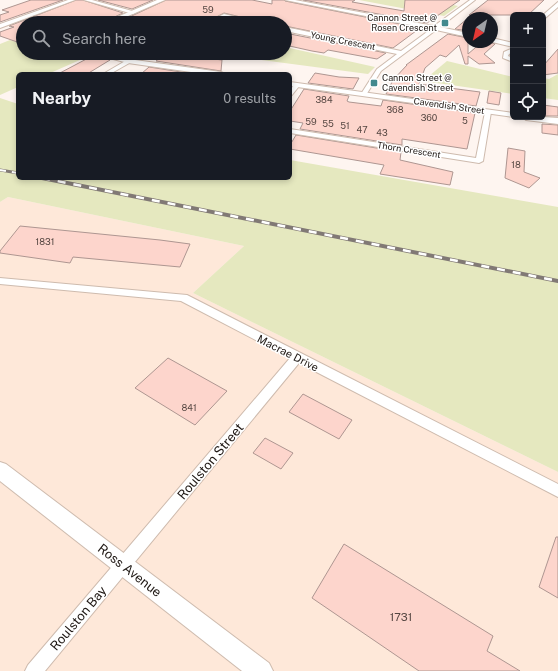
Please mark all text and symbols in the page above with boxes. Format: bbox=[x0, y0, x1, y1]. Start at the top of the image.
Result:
house number: 59 bbox=[202, 4, 214, 15]
place label: Cannon Street @ Rosen Crescent bbox=[367, 12, 438, 33]
north arrow bbox=[462, 12, 498, 48]
map controls bbox=[510, 12, 546, 120]
button: + bbox=[510, 12, 546, 48]
search box bbox=[16, 16, 292, 60]
marker: Cannon Street @ Rosen Crescent bbox=[440, 18, 450, 28]
icon: search bbox=[30, 27, 52, 49]
street label: Young Crescent bbox=[310, 29, 377, 52]
text: Search here bbox=[62, 30, 146, 47]
button: − bbox=[510, 48, 546, 84]
place label: Cannon Street @ Cavendish Street bbox=[382, 72, 454, 93]
marker: Cannon Street @ Cavendish Street bbox=[369, 78, 379, 88]
button: locate bbox=[510, 84, 546, 120]
text: Nearby bbox=[32, 88, 91, 108]
text: 0 results bbox=[223, 91, 276, 106]
house number: 384 bbox=[315, 94, 333, 105]
street label: Cavendish Street bbox=[413, 95, 486, 116]
house number: 368 bbox=[387, 104, 404, 115]
house number: 360 bbox=[421, 112, 438, 123]
house number: 5 bbox=[462, 115, 468, 126]
house number: 59 bbox=[305, 116, 317, 127]
house number: 55 bbox=[322, 118, 334, 129]
house number: 51 bbox=[340, 120, 350, 131]
house number: 47 bbox=[356, 124, 368, 135]
house number: 43 bbox=[376, 127, 388, 138]
street label: Thorn Crescent bbox=[376, 139, 442, 160]
house number: 18 bbox=[511, 159, 521, 170]
house number: 1831 bbox=[36, 236, 54, 247]
street label: Macrae Drive bbox=[255, 332, 321, 374]
house number: 841 bbox=[181, 402, 197, 413]
street label: Roulston Street bbox=[174, 420, 247, 502]
street label: Ross Avenue bbox=[95, 541, 165, 600]
street label: Roulston Bay bbox=[47, 583, 110, 654]
house number: 1731 bbox=[390, 611, 412, 623]

